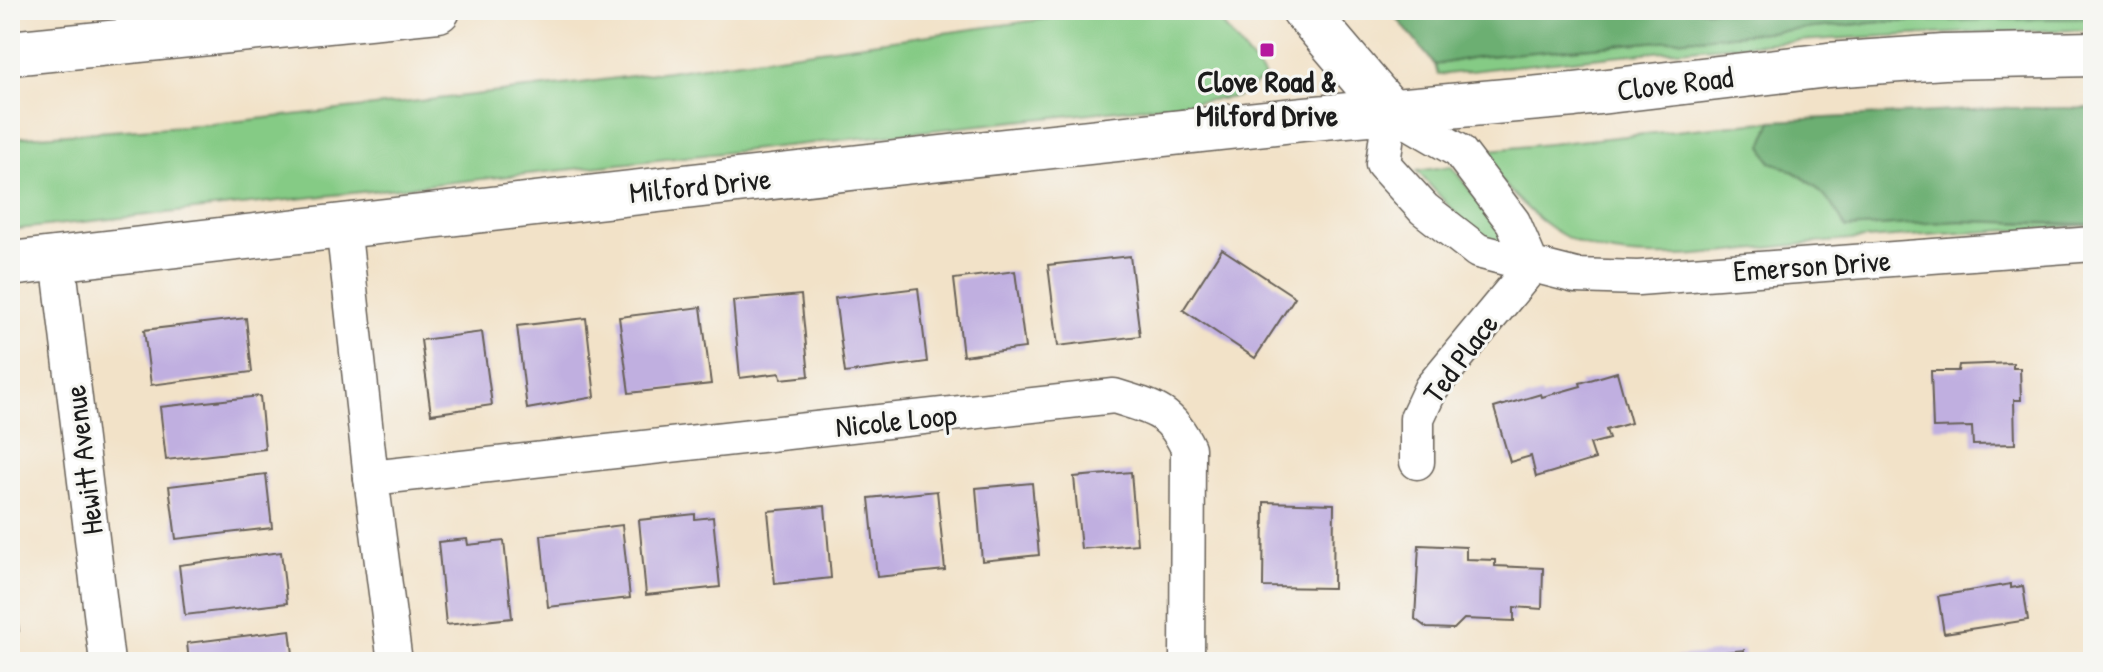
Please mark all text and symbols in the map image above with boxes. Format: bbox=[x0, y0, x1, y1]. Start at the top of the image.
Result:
marker: Clove Road & Milford Drive bbox=[1258, 41, 1276, 59]
street label: Clove Road bbox=[1615, 56, 1736, 110]
place label: Clove Road & Milford Drive bbox=[1196, 61, 1338, 135]
street label: Milford Drive bbox=[627, 158, 773, 212]
street label: Emerson Drive bbox=[1732, 240, 1892, 290]
street label: Ted Place bbox=[1413, 305, 1507, 411]
street label: Hewitt Avenue bbox=[54, 383, 112, 537]
street label: Nicole Loop bbox=[834, 394, 959, 446]

